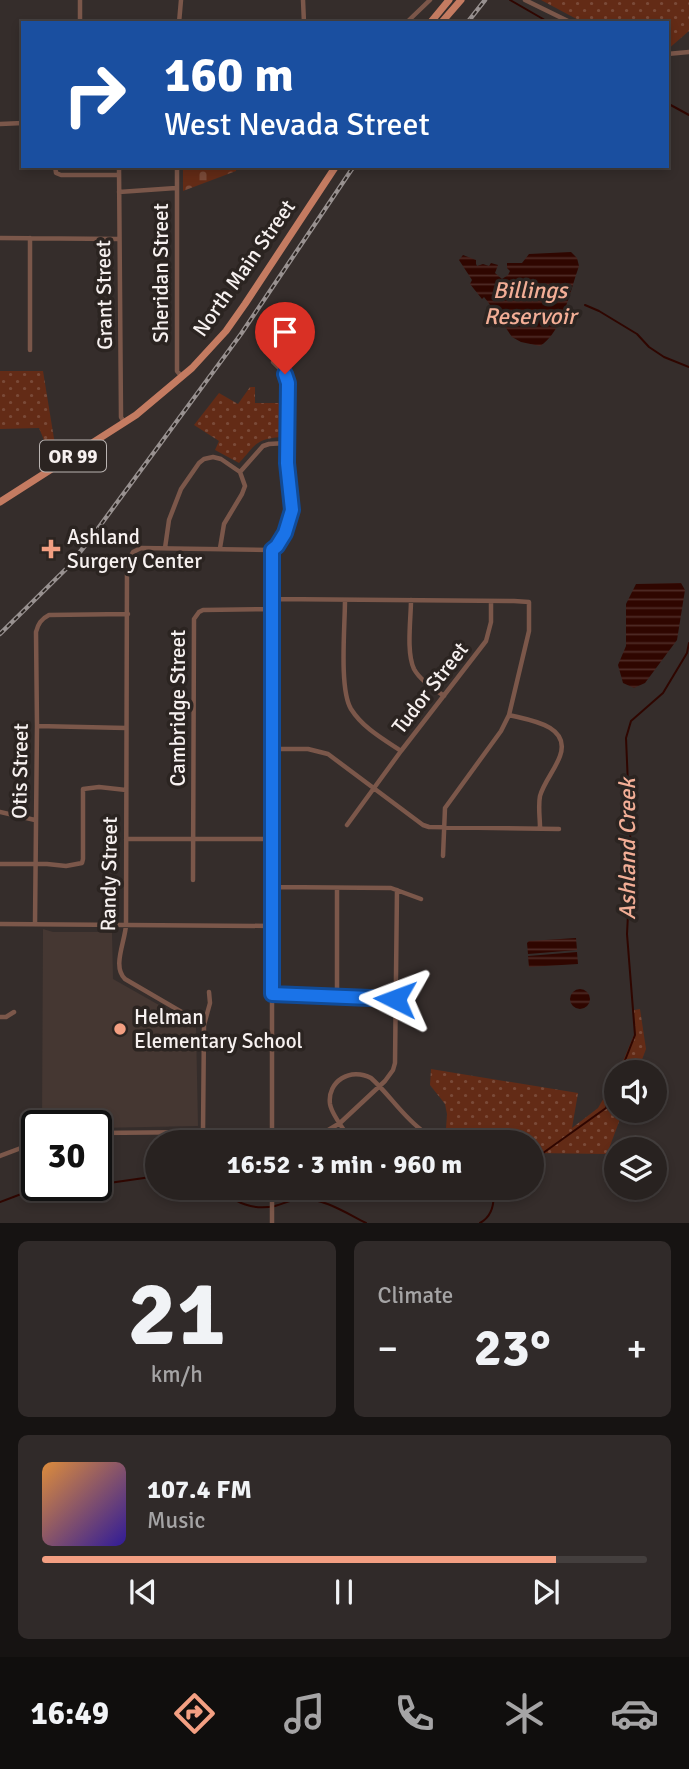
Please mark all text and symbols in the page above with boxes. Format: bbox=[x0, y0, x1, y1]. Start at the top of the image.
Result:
text: 160 m bbox=[164, 45, 294, 105]
icon: right bbox=[49, 49, 140, 140]
text: West Nevada Street bbox=[164, 105, 430, 144]
street label: North Main Street bbox=[187, 195, 301, 341]
street label: Sheridan Street bbox=[148, 203, 174, 343]
street label: Grant Street bbox=[90, 240, 118, 350]
water label: Billings Reservoir bbox=[484, 276, 580, 331]
pin bbox=[255, 302, 315, 374]
icon: arrive bbox=[266, 313, 304, 351]
road number: OR 99 bbox=[40, 440, 106, 471]
place label: Ashland Surgery Center bbox=[67, 524, 202, 574]
marker: Ashland Surgery Center bbox=[41, 539, 61, 559]
street label: Cambridge Street bbox=[165, 630, 191, 786]
street label: Tudor Street bbox=[386, 637, 474, 739]
street label: Otis Street bbox=[6, 723, 34, 819]
water label: Ashland Creek bbox=[613, 776, 642, 920]
street label: Randy Street bbox=[95, 816, 123, 932]
position arrow bbox=[358, 962, 432, 1036]
place label: Helman Elementary School bbox=[134, 1004, 303, 1054]
marker: Helman Elementary School bbox=[112, 1021, 128, 1037]
map controls bbox=[604, 1060, 667, 1200]
button: sound bbox=[604, 1060, 667, 1123]
speed limit sign: 30 bbox=[21, 1110, 112, 1201]
button: layers bbox=[604, 1137, 667, 1200]
text: 16:52 · 3 min · 960 m bbox=[227, 1149, 462, 1181]
text: 21 bbox=[128, 1258, 226, 1371]
text: Climate bbox=[378, 1281, 453, 1310]
text: 23° bbox=[474, 1316, 551, 1380]
text: − bbox=[378, 1325, 398, 1372]
text: + bbox=[626, 1325, 647, 1372]
text: km/h bbox=[151, 1360, 203, 1389]
text: 107.4 FM bbox=[147, 1474, 252, 1506]
text: Music bbox=[147, 1506, 205, 1535]
icon: previous bbox=[124, 1573, 162, 1611]
icon: pause bbox=[325, 1573, 363, 1611]
icon: next bbox=[527, 1573, 565, 1611]
icon: directions bbox=[170, 1689, 219, 1738]
icon: music bbox=[280, 1689, 329, 1738]
icon: phone bbox=[390, 1689, 439, 1738]
icon: climate bbox=[500, 1689, 549, 1738]
icon: car bbox=[610, 1689, 659, 1738]
text: 16:49 bbox=[30, 1694, 109, 1733]

